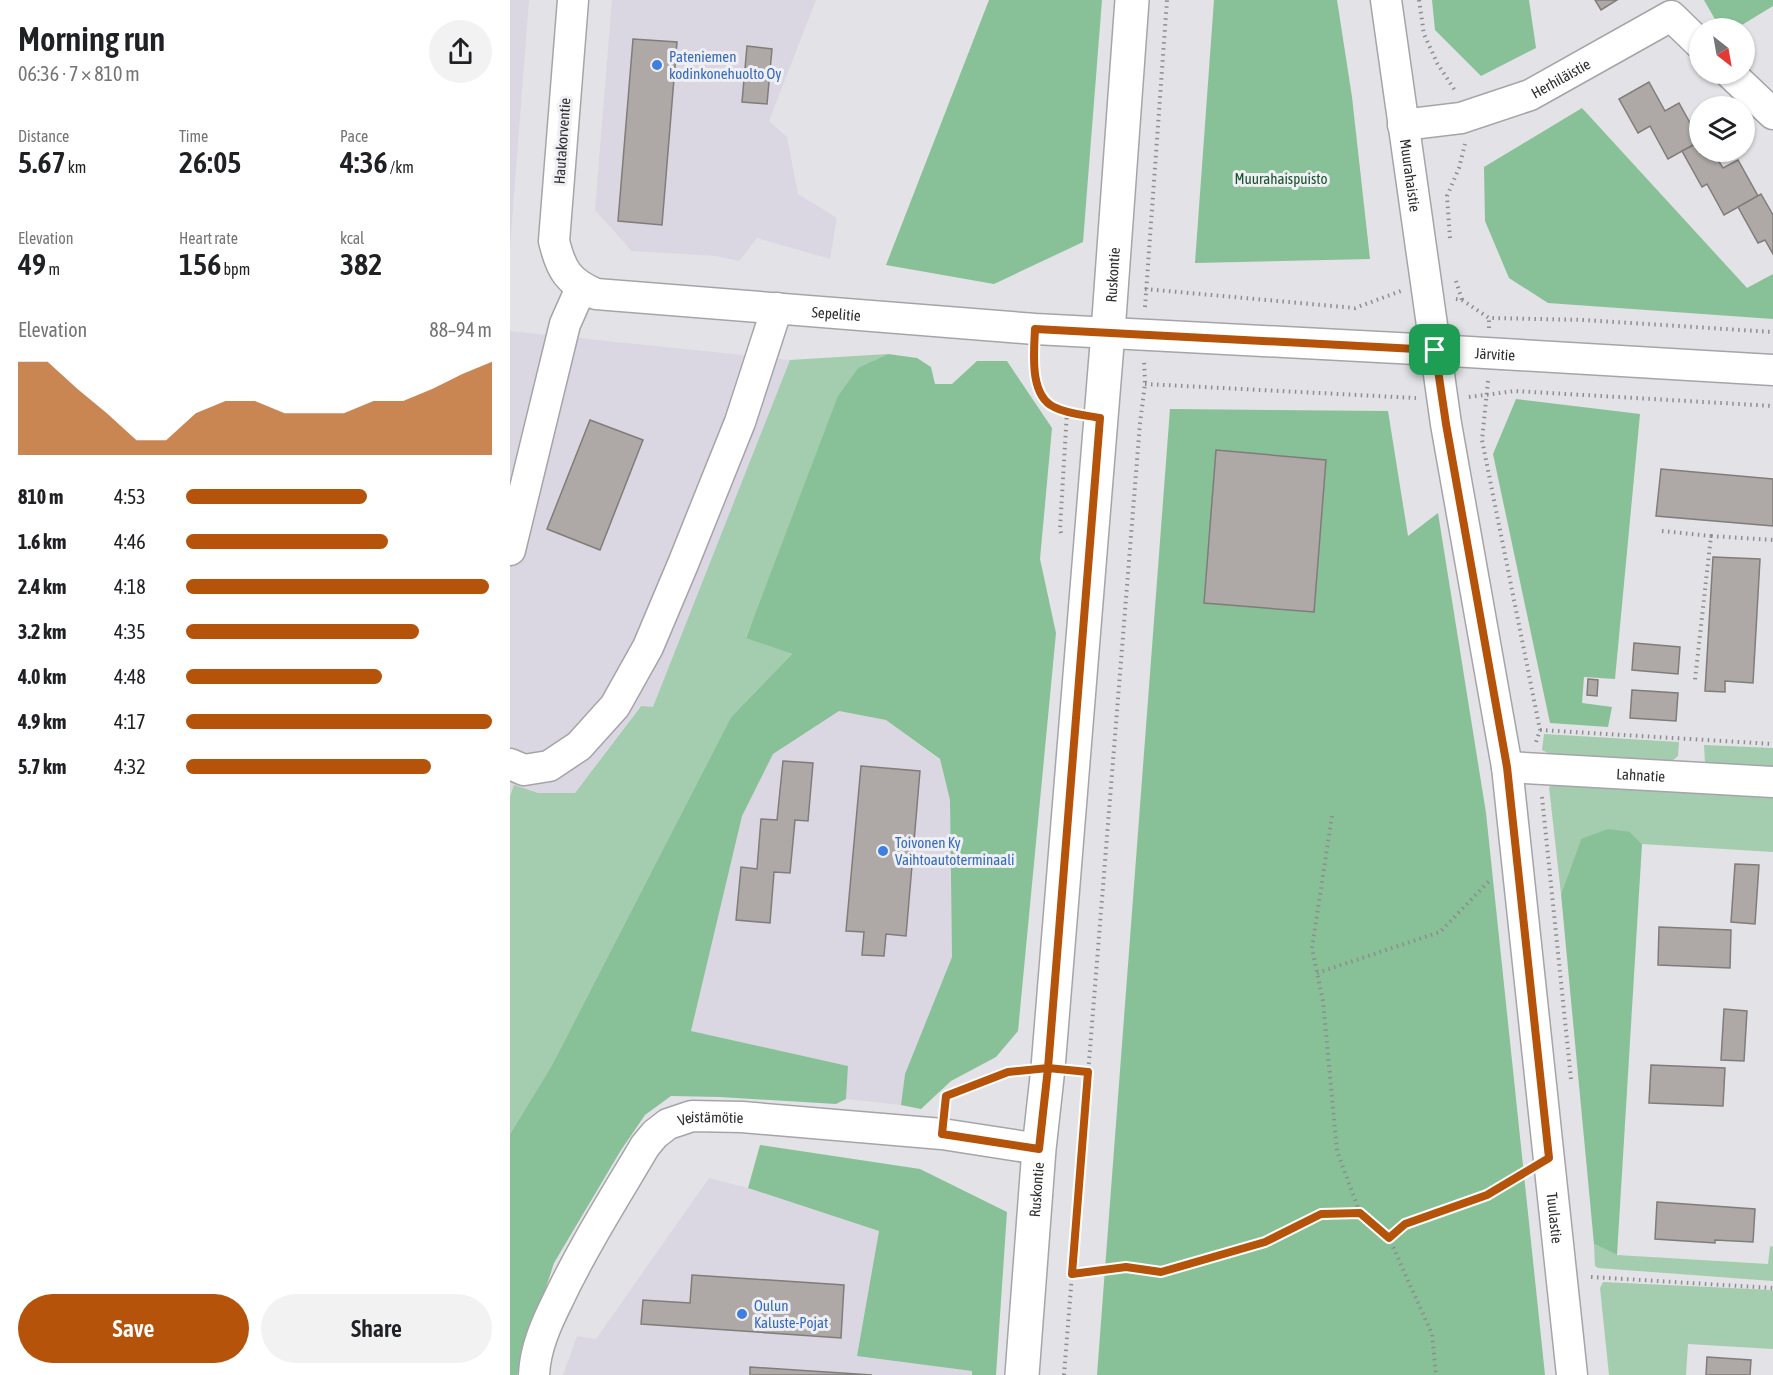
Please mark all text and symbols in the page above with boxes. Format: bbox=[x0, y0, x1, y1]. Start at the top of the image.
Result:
north arrow bbox=[1689, 18, 1755, 84]
map controls bbox=[1689, 18, 1755, 162]
text: Morning run bbox=[18, 20, 165, 58]
button: share bbox=[429, 20, 492, 83]
place label: Pateniemen kodinkonehuolto Oy bbox=[669, 48, 781, 82]
street label: Herhiläistie bbox=[1528, 55, 1593, 101]
marker: Pateniemen kodinkonehuolto Oy bbox=[650, 58, 664, 72]
text: 06:36 · 7 × 810 m bbox=[18, 62, 140, 85]
button: layers bbox=[1689, 96, 1755, 162]
street label: Hautakorventie bbox=[550, 97, 574, 185]
text: Distance bbox=[18, 127, 69, 145]
text: Time bbox=[179, 127, 208, 145]
text: Pace bbox=[340, 127, 368, 145]
street label: Muurahaistie bbox=[1397, 138, 1424, 213]
text: 5.67 bbox=[18, 145, 66, 179]
text: 26:05 bbox=[179, 145, 241, 179]
text: 4:36 bbox=[340, 145, 388, 179]
text: km bbox=[66, 158, 86, 176]
text: /km bbox=[388, 158, 414, 176]
park label: Muurahaispuisto bbox=[1235, 170, 1327, 187]
text: Elevation bbox=[18, 229, 73, 247]
text: Heart rate bbox=[179, 229, 238, 247]
text: kcal bbox=[340, 229, 364, 247]
street label: Ruskontie bbox=[1102, 246, 1123, 303]
text: 49 bbox=[18, 247, 46, 281]
text: 156 bbox=[179, 247, 221, 281]
text: 382 bbox=[340, 247, 382, 281]
text: m bbox=[46, 260, 60, 278]
text: bpm bbox=[221, 260, 250, 278]
street label: Sepelitie bbox=[811, 303, 862, 324]
text: Elevation bbox=[18, 318, 87, 341]
text: 88–94 m bbox=[429, 318, 492, 341]
pin bbox=[1409, 324, 1460, 375]
icon: arrive bbox=[1418, 333, 1451, 366]
street label: Järvitie bbox=[1474, 344, 1516, 363]
text: 810 m bbox=[18, 485, 63, 508]
text: 4:53 bbox=[114, 485, 146, 508]
text: 1.6 km bbox=[18, 530, 66, 553]
text: 4:46 bbox=[114, 530, 146, 553]
text: 2.4 km bbox=[18, 575, 66, 598]
text: 4:18 bbox=[114, 575, 146, 598]
text: 3.2 km bbox=[18, 620, 66, 643]
text: 4:35 bbox=[114, 620, 146, 643]
text: 4.0 km bbox=[18, 665, 66, 688]
text: 4:48 bbox=[114, 665, 146, 688]
text: 4.9 km bbox=[18, 710, 66, 733]
text: 4:17 bbox=[114, 710, 146, 733]
text: 5.7 km bbox=[18, 755, 66, 778]
text: 4:32 bbox=[114, 755, 146, 778]
street label: Lahnatie bbox=[1616, 765, 1666, 784]
place label: Toivonen Ky Vaihtoautoterminaali bbox=[895, 834, 1015, 868]
marker: Toivonen Ky Vaihtoautoterminaali bbox=[876, 844, 890, 858]
street label: Veistämötie bbox=[675, 1107, 744, 1129]
street label: Ruskontie bbox=[1025, 1161, 1047, 1218]
street label: Tuulastie bbox=[1544, 1191, 1566, 1244]
button: Save bbox=[18, 1294, 249, 1363]
button: Share bbox=[261, 1294, 492, 1363]
place label: Oulun Kaluste-Pojat bbox=[754, 1297, 828, 1331]
marker: Oulun Kaluste-Pojat bbox=[735, 1307, 749, 1321]

